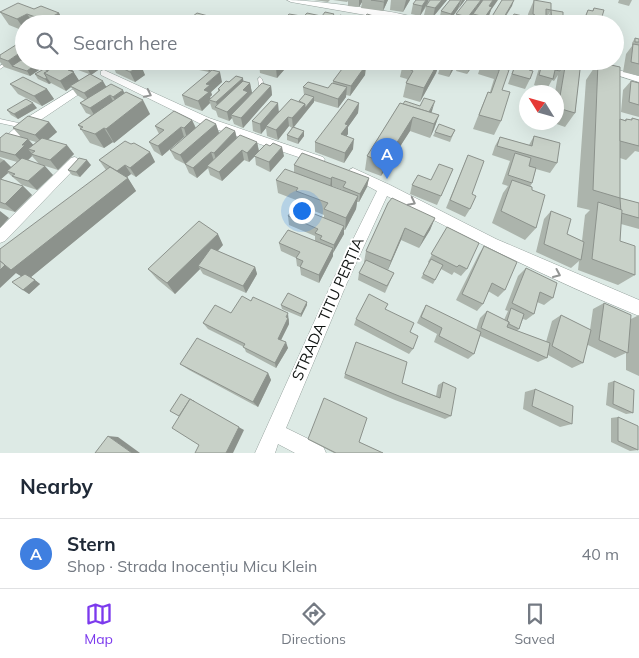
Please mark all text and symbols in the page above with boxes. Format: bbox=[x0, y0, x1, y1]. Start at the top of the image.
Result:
search box bbox=[15, 15, 624, 70]
icon: search bbox=[33, 29, 61, 57]
text: Search here bbox=[73, 31, 177, 55]
north arrow bbox=[519, 85, 564, 130]
one-way arrow bbox=[143, 88, 152, 99]
pin: A bbox=[371, 138, 403, 179]
one-way arrow bbox=[406, 196, 415, 206]
your location bbox=[289, 198, 315, 224]
street label: STRADA TITU PERȚIA bbox=[287, 234, 368, 383]
one-way arrow bbox=[552, 268, 561, 278]
text: Nearby bbox=[20, 473, 93, 499]
text: Stern bbox=[67, 532, 116, 556]
text: A bbox=[30, 544, 42, 564]
text: 40 m bbox=[582, 544, 619, 564]
text: Shop · Strada Inocențiu Micu Klein bbox=[67, 556, 317, 576]
tab: Map bbox=[84, 600, 113, 648]
tab: Directions bbox=[281, 600, 346, 648]
tab: Saved bbox=[514, 600, 555, 648]

